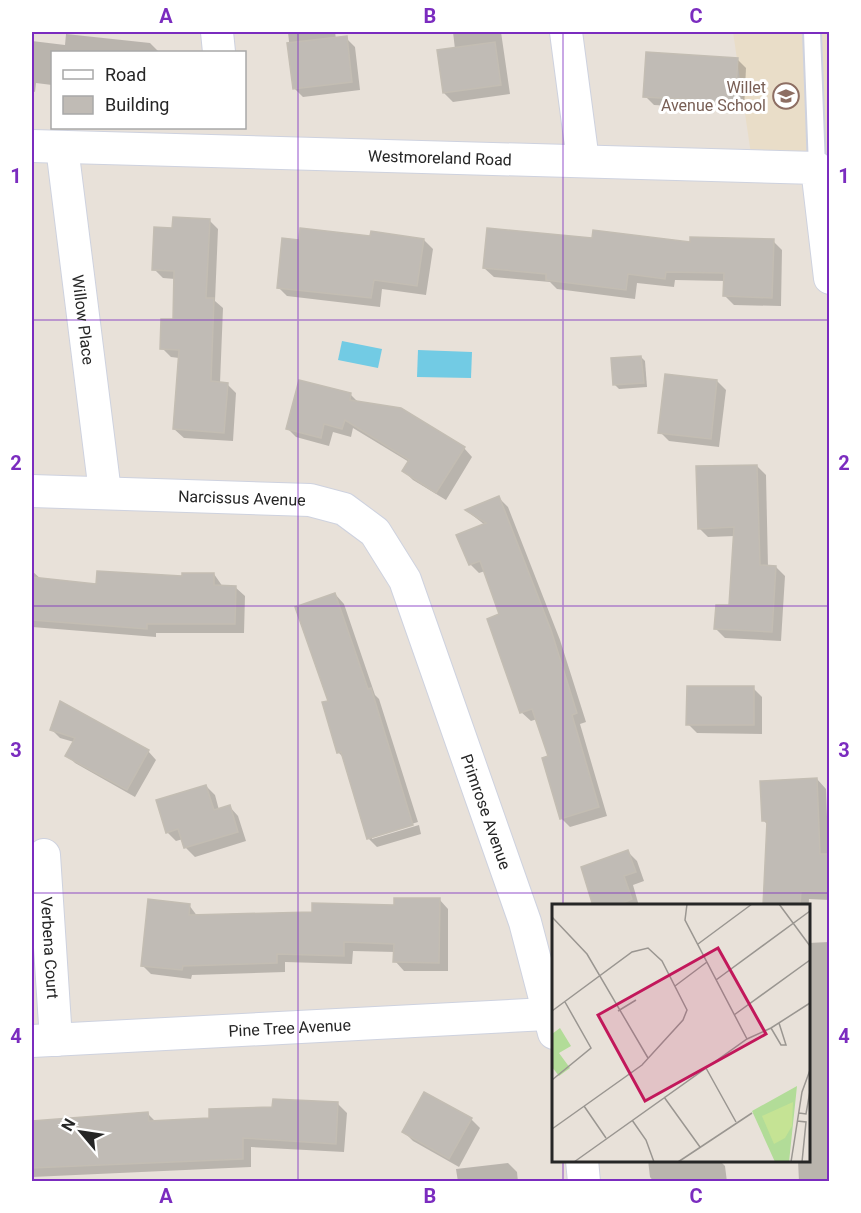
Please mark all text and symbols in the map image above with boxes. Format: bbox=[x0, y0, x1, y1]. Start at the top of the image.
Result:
text: A bbox=[159, 4, 173, 28]
text: B bbox=[424, 4, 436, 28]
text: C bbox=[689, 4, 703, 28]
legend bbox=[51, 51, 246, 129]
text: Road bbox=[105, 64, 146, 85]
place label: Willet Avenue School bbox=[661, 78, 766, 115]
school or university icon: Willet Avenue School bbox=[771, 81, 801, 111]
text: Building bbox=[105, 94, 169, 115]
street label: Westmoreland Road bbox=[368, 146, 512, 169]
text: 1 bbox=[10, 164, 22, 188]
text: 1 bbox=[838, 164, 850, 188]
street label: Willow Place bbox=[68, 274, 98, 366]
text: 2 bbox=[10, 451, 22, 475]
text: 2 bbox=[838, 451, 850, 475]
street label: Narcissus Avenue bbox=[178, 487, 306, 510]
text: 3 bbox=[10, 738, 22, 762]
text: 3 bbox=[838, 738, 850, 762]
street label: Primrose Avenue bbox=[457, 752, 515, 872]
street label: Verbena Court bbox=[37, 896, 62, 999]
inset map bbox=[552, 904, 810, 1162]
street label: Pine Tree Avenue bbox=[228, 1015, 351, 1041]
text: 4 bbox=[10, 1024, 22, 1048]
text: 4 bbox=[838, 1024, 850, 1048]
north arrow bbox=[51, 1102, 111, 1162]
text: N bbox=[57, 1115, 79, 1135]
text: A bbox=[159, 1184, 173, 1208]
text: B bbox=[424, 1184, 436, 1208]
text: C bbox=[689, 1184, 703, 1208]

